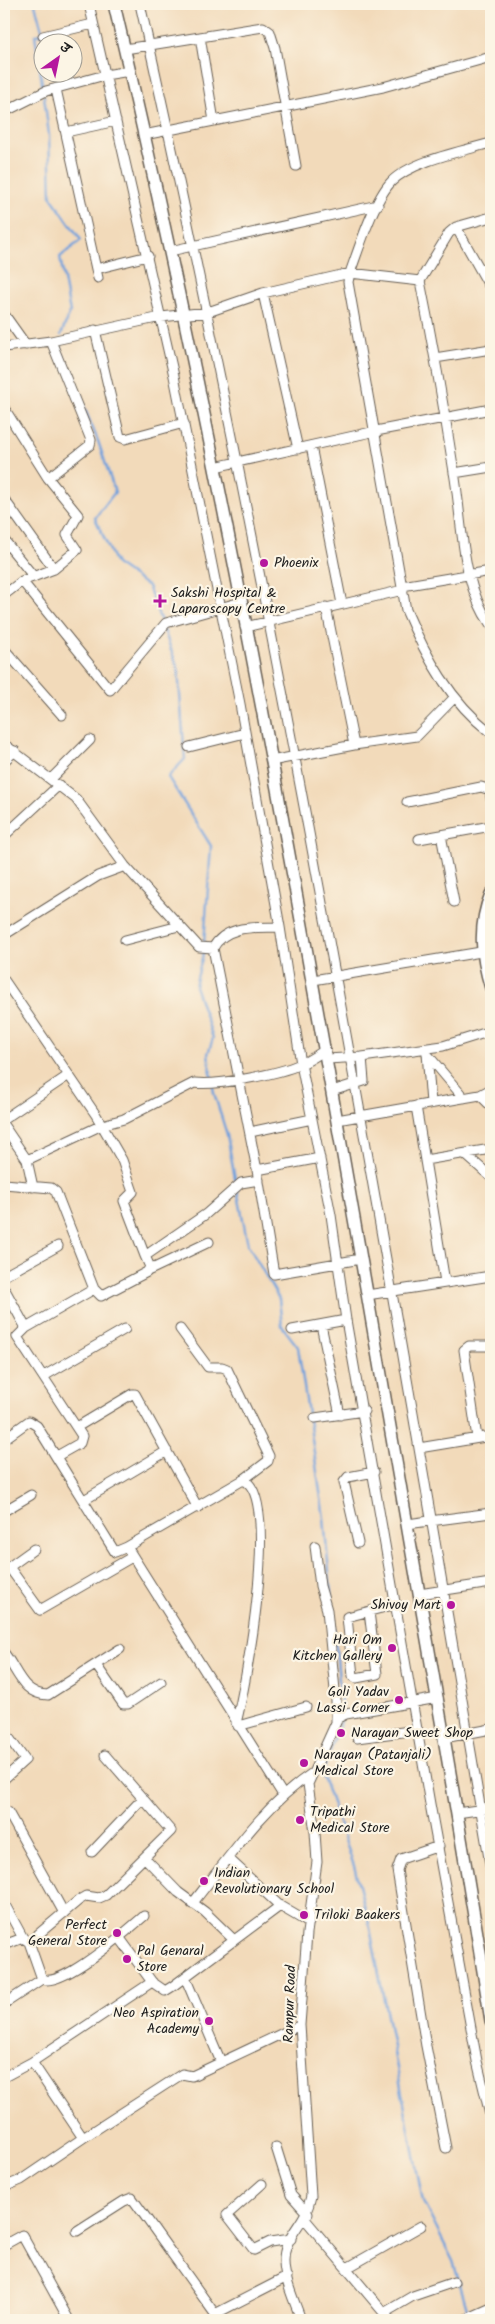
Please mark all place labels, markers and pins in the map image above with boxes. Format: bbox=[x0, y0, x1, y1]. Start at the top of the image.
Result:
place label: Phoenix bbox=[274, 552, 320, 574]
marker: Phoenix bbox=[258, 557, 270, 569]
place label: Sakshi Hospital & Laparoscopy Centre bbox=[171, 582, 286, 620]
marker: Sakshi Hospital & Laparoscopy Centre bbox=[153, 594, 167, 608]
place label: Shivoy Mart bbox=[371, 1594, 442, 1616]
marker: Shivoy Mart bbox=[445, 1599, 457, 1611]
place label: Hari Om Kitchen Gallery bbox=[292, 1629, 382, 1667]
marker: Hari Om Kitchen Gallery bbox=[386, 1642, 398, 1654]
place label: Goli Yadav Lassi Corner bbox=[316, 1681, 390, 1719]
marker: Goli Yadav Lassi Corner bbox=[393, 1694, 405, 1706]
place label: Narayan Sweet Shop bbox=[351, 1722, 473, 1744]
marker: Narayan Sweet Shop bbox=[335, 1727, 347, 1739]
place label: Narayan (Patanjali) Medical Store bbox=[314, 1744, 432, 1782]
marker: Narayan (Patanjali) Medical Store bbox=[298, 1757, 310, 1769]
place label: Tripathi Medical Store bbox=[310, 1801, 390, 1839]
marker: Tripathi Medical Store bbox=[294, 1814, 306, 1826]
place label: Indian Revolutionary School bbox=[214, 1862, 335, 1900]
marker: Indian Revolutionary School bbox=[198, 1875, 210, 1887]
place label: Triloki Baakers bbox=[314, 1904, 400, 1926]
marker: Triloki Baakers bbox=[298, 1909, 310, 1921]
place label: Perfect General Store bbox=[28, 1914, 108, 1952]
marker: Perfect General Store bbox=[111, 1927, 123, 1939]
place label: Pal Genaral Store bbox=[137, 1940, 204, 1978]
marker: Pal Genaral Store bbox=[121, 1953, 133, 1965]
place label: Neo Aspiration Academy bbox=[113, 2002, 199, 2040]
marker: Neo Aspiration Academy bbox=[203, 2015, 215, 2027]

